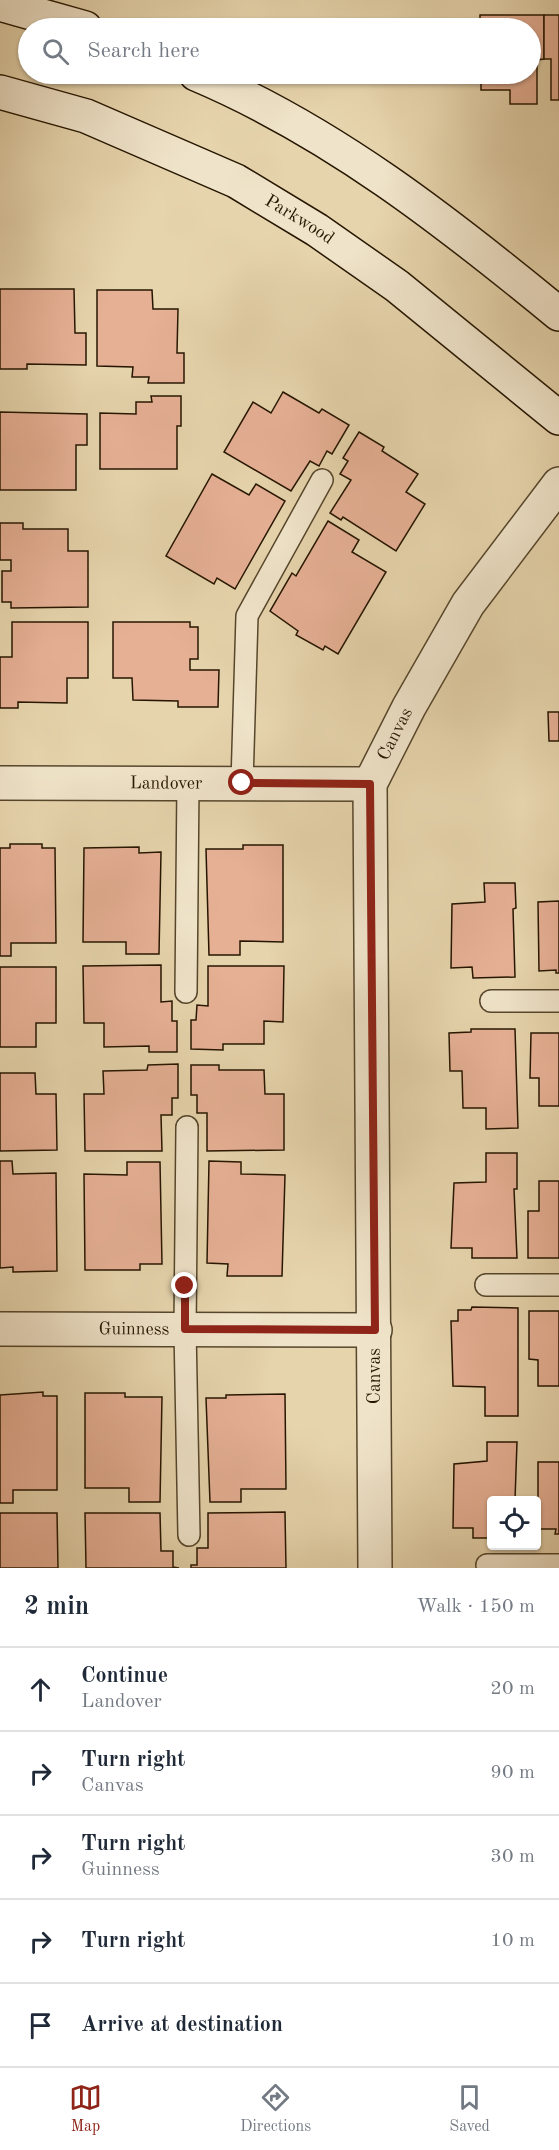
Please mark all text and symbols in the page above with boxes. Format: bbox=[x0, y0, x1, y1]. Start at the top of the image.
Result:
search box bbox=[18, 18, 541, 84]
icon: search bbox=[39, 35, 72, 68]
text: Search here bbox=[87, 40, 200, 62]
street label: Parkwood bbox=[262, 192, 337, 248]
street label: Canvas bbox=[375, 705, 416, 763]
route start bbox=[228, 769, 254, 795]
street label: Landover bbox=[130, 774, 203, 793]
route end bbox=[171, 1272, 197, 1298]
street label: Guinness bbox=[99, 1320, 170, 1338]
street label: Canvas bbox=[366, 1348, 384, 1404]
map controls bbox=[487, 1496, 541, 1550]
button: locate bbox=[487, 1496, 541, 1550]
text: 2 min bbox=[24, 1594, 89, 1620]
text: Walk · 150 m bbox=[416, 1597, 535, 1617]
text: Continue bbox=[81, 1665, 168, 1687]
icon: ahead bbox=[24, 1673, 57, 1706]
text: 20 m bbox=[490, 1679, 535, 1699]
text: Landover bbox=[81, 1692, 162, 1712]
text: Turn right bbox=[81, 1749, 185, 1771]
icon: right bbox=[24, 1757, 57, 1790]
text: 90 m bbox=[490, 1763, 535, 1783]
text: Canvas bbox=[81, 1776, 144, 1796]
text: Turn right bbox=[81, 1833, 185, 1855]
icon: right bbox=[24, 1841, 57, 1874]
text: 30 m bbox=[490, 1847, 535, 1867]
text: Guinness bbox=[81, 1860, 160, 1880]
icon: right bbox=[24, 1925, 57, 1958]
text: Turn right bbox=[81, 1930, 185, 1952]
text: 10 m bbox=[490, 1931, 535, 1951]
icon: arrive bbox=[24, 2009, 57, 2042]
text: Arrive at destination bbox=[81, 2014, 283, 2036]
tab: Map bbox=[69, 2081, 102, 2137]
tab: Directions bbox=[240, 2081, 311, 2137]
tab: Saved bbox=[449, 2081, 490, 2137]

